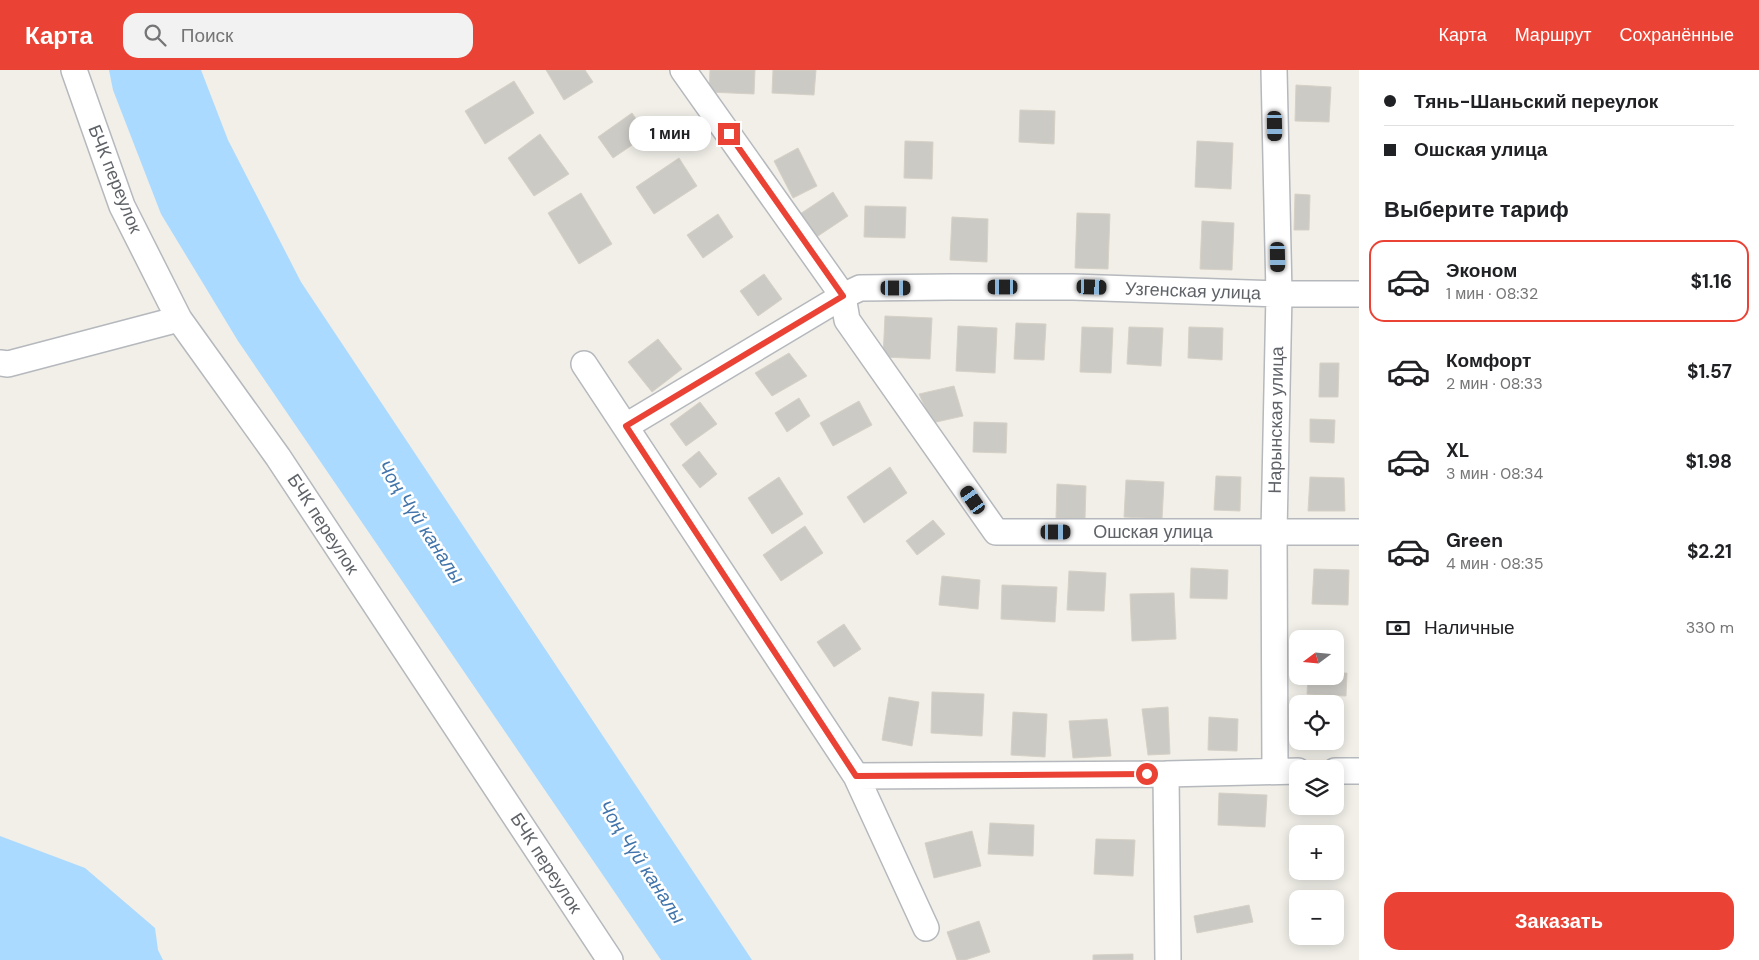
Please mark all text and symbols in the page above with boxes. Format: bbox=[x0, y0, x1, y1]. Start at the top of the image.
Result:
search box bbox=[123, 13, 473, 58]
text: Карта bbox=[25, 20, 93, 51]
icon: search bbox=[141, 21, 169, 49]
text: Поиск bbox=[181, 23, 233, 48]
text: Карта bbox=[1439, 23, 1487, 47]
text: Маршрут bbox=[1515, 23, 1591, 47]
text: Сохранённые bbox=[1619, 23, 1734, 47]
text: Тянь-Шаньский переулок bbox=[1414, 89, 1658, 114]
car bbox=[1267, 111, 1282, 141]
callout: 1 мин bbox=[629, 116, 712, 152]
street label: БЧК переулок bbox=[82, 121, 148, 237]
text: 1 мин bbox=[650, 123, 690, 144]
route end bbox=[718, 123, 740, 145]
text: Ошская улица bbox=[1414, 137, 1547, 162]
text: Выберите тариф bbox=[1384, 195, 1569, 224]
car bbox=[1270, 242, 1285, 272]
text: Эконом bbox=[1446, 258, 1517, 283]
icon: car bbox=[1386, 259, 1431, 304]
text: $1.16 bbox=[1690, 269, 1732, 294]
street label: Узгенская улица bbox=[1125, 277, 1262, 305]
car bbox=[1076, 279, 1107, 295]
car bbox=[988, 280, 1018, 295]
car bbox=[881, 281, 911, 296]
text: 1 мин · 08:32 bbox=[1446, 283, 1538, 304]
street label: Нарынская улица bbox=[1263, 345, 1289, 494]
text: Комфорт bbox=[1446, 348, 1531, 373]
icon: car bbox=[1386, 349, 1431, 394]
text: $1.57 bbox=[1687, 359, 1732, 384]
text: 2 мин · 08:33 bbox=[1446, 373, 1543, 394]
text: XL bbox=[1446, 438, 1469, 463]
icon: car bbox=[1386, 439, 1431, 484]
text: $1.98 bbox=[1685, 449, 1732, 474]
water label: Чоң Чүй каналы bbox=[372, 455, 470, 589]
text: 3 мин · 08:34 bbox=[1446, 463, 1543, 484]
street label: БЧК переулок bbox=[282, 469, 364, 579]
car bbox=[958, 483, 987, 517]
street label: Ошская улица bbox=[1093, 520, 1214, 544]
car bbox=[1041, 525, 1071, 540]
text: Green bbox=[1446, 528, 1503, 553]
icon: car bbox=[1386, 529, 1431, 574]
text: $2.21 bbox=[1687, 539, 1732, 564]
text: 4 мин · 08:35 bbox=[1446, 553, 1544, 574]
icon: cash bbox=[1384, 614, 1412, 642]
text: Наличные bbox=[1424, 615, 1515, 640]
text: 330 m bbox=[1686, 617, 1734, 638]
north arrow bbox=[1289, 630, 1344, 685]
map controls bbox=[1289, 630, 1344, 945]
button: locate bbox=[1289, 695, 1344, 750]
button: layers bbox=[1289, 760, 1344, 815]
route start bbox=[1136, 763, 1158, 785]
water label: Чоң Чүй каналы bbox=[593, 795, 691, 929]
street label: БЧК переулок bbox=[505, 808, 587, 918]
button: + bbox=[1289, 825, 1344, 880]
button: − bbox=[1289, 890, 1344, 945]
button: Заказать bbox=[1384, 892, 1734, 950]

